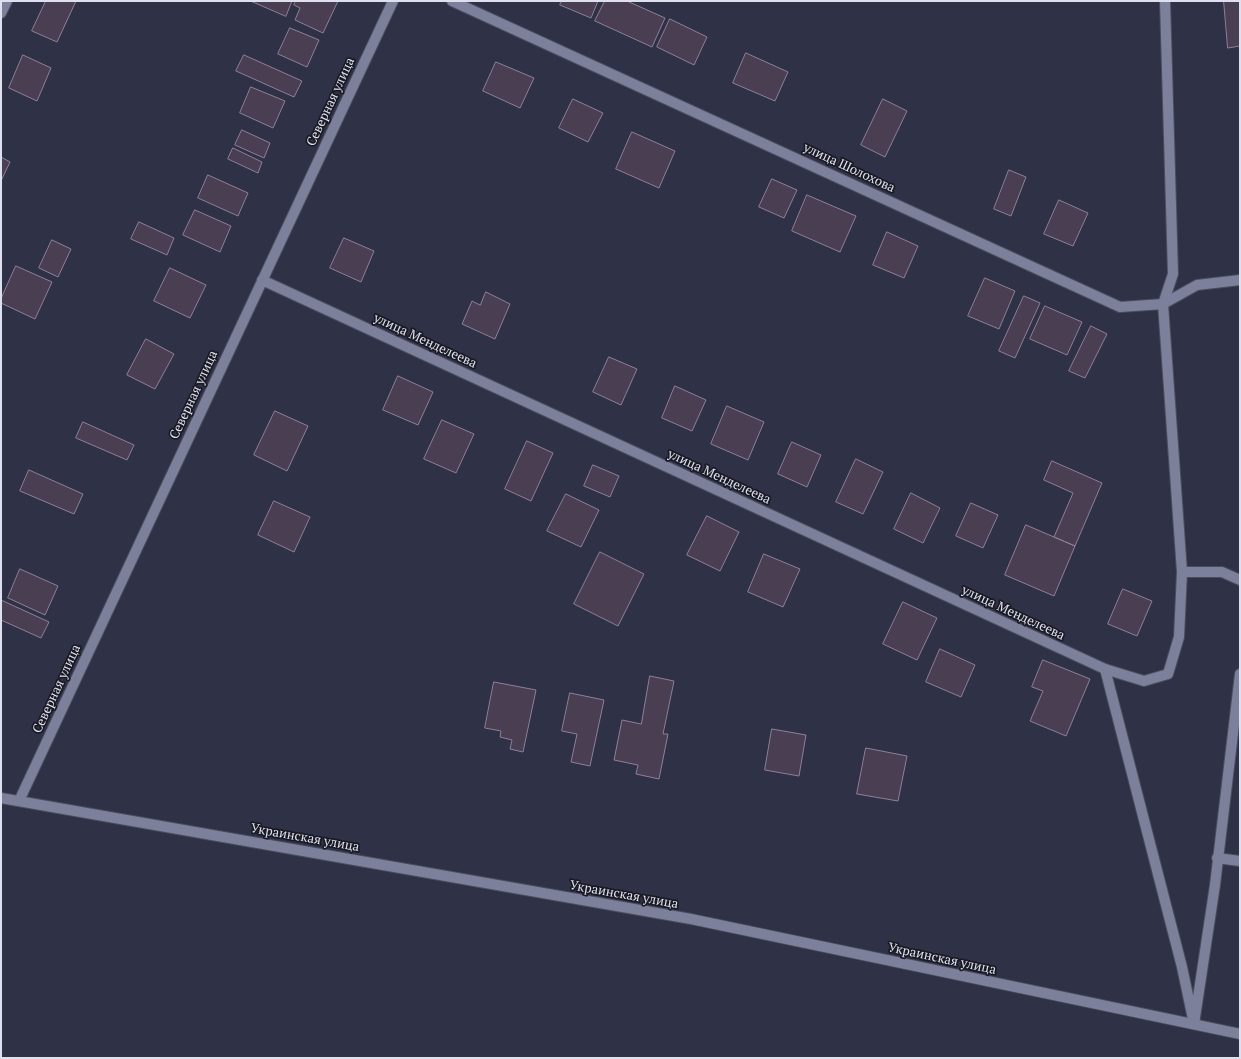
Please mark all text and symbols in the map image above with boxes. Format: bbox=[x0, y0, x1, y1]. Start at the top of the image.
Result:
street label: Северная улица bbox=[304, 55, 358, 149]
street label: улица Шолохова bbox=[801, 140, 897, 196]
street label: улица Менделеева bbox=[371, 310, 479, 372]
street label: Северная улица bbox=[167, 348, 221, 442]
street label: улица Менделеева bbox=[665, 446, 773, 508]
street label: улица Менделеева bbox=[959, 582, 1067, 644]
street label: Северная улица bbox=[30, 642, 84, 736]
street label: Украинская улица bbox=[249, 821, 361, 855]
street label: Украинская улица bbox=[568, 878, 680, 912]
street label: Украинская улица bbox=[887, 940, 997, 978]

